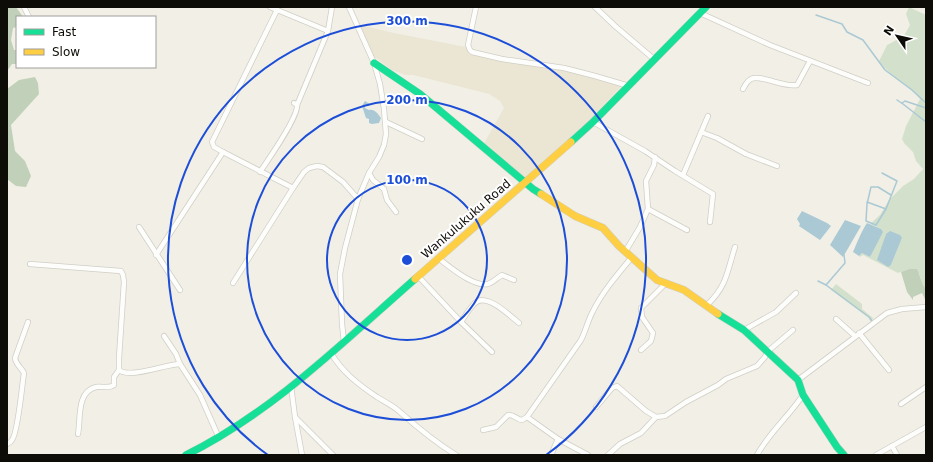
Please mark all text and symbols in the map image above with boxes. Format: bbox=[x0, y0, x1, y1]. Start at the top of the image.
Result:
text: 300 m bbox=[386, 14, 428, 28]
legend bbox=[16, 16, 156, 68]
north arrow bbox=[877, 16, 917, 56]
text: N bbox=[881, 23, 897, 38]
text: Fast bbox=[52, 25, 76, 39]
text: Slow bbox=[52, 45, 80, 59]
text: 200 m bbox=[386, 93, 428, 107]
text: 100 m bbox=[386, 173, 428, 187]
street label: Wankulukuku Road bbox=[419, 176, 513, 262]
centre of rings bbox=[400, 253, 414, 267]

